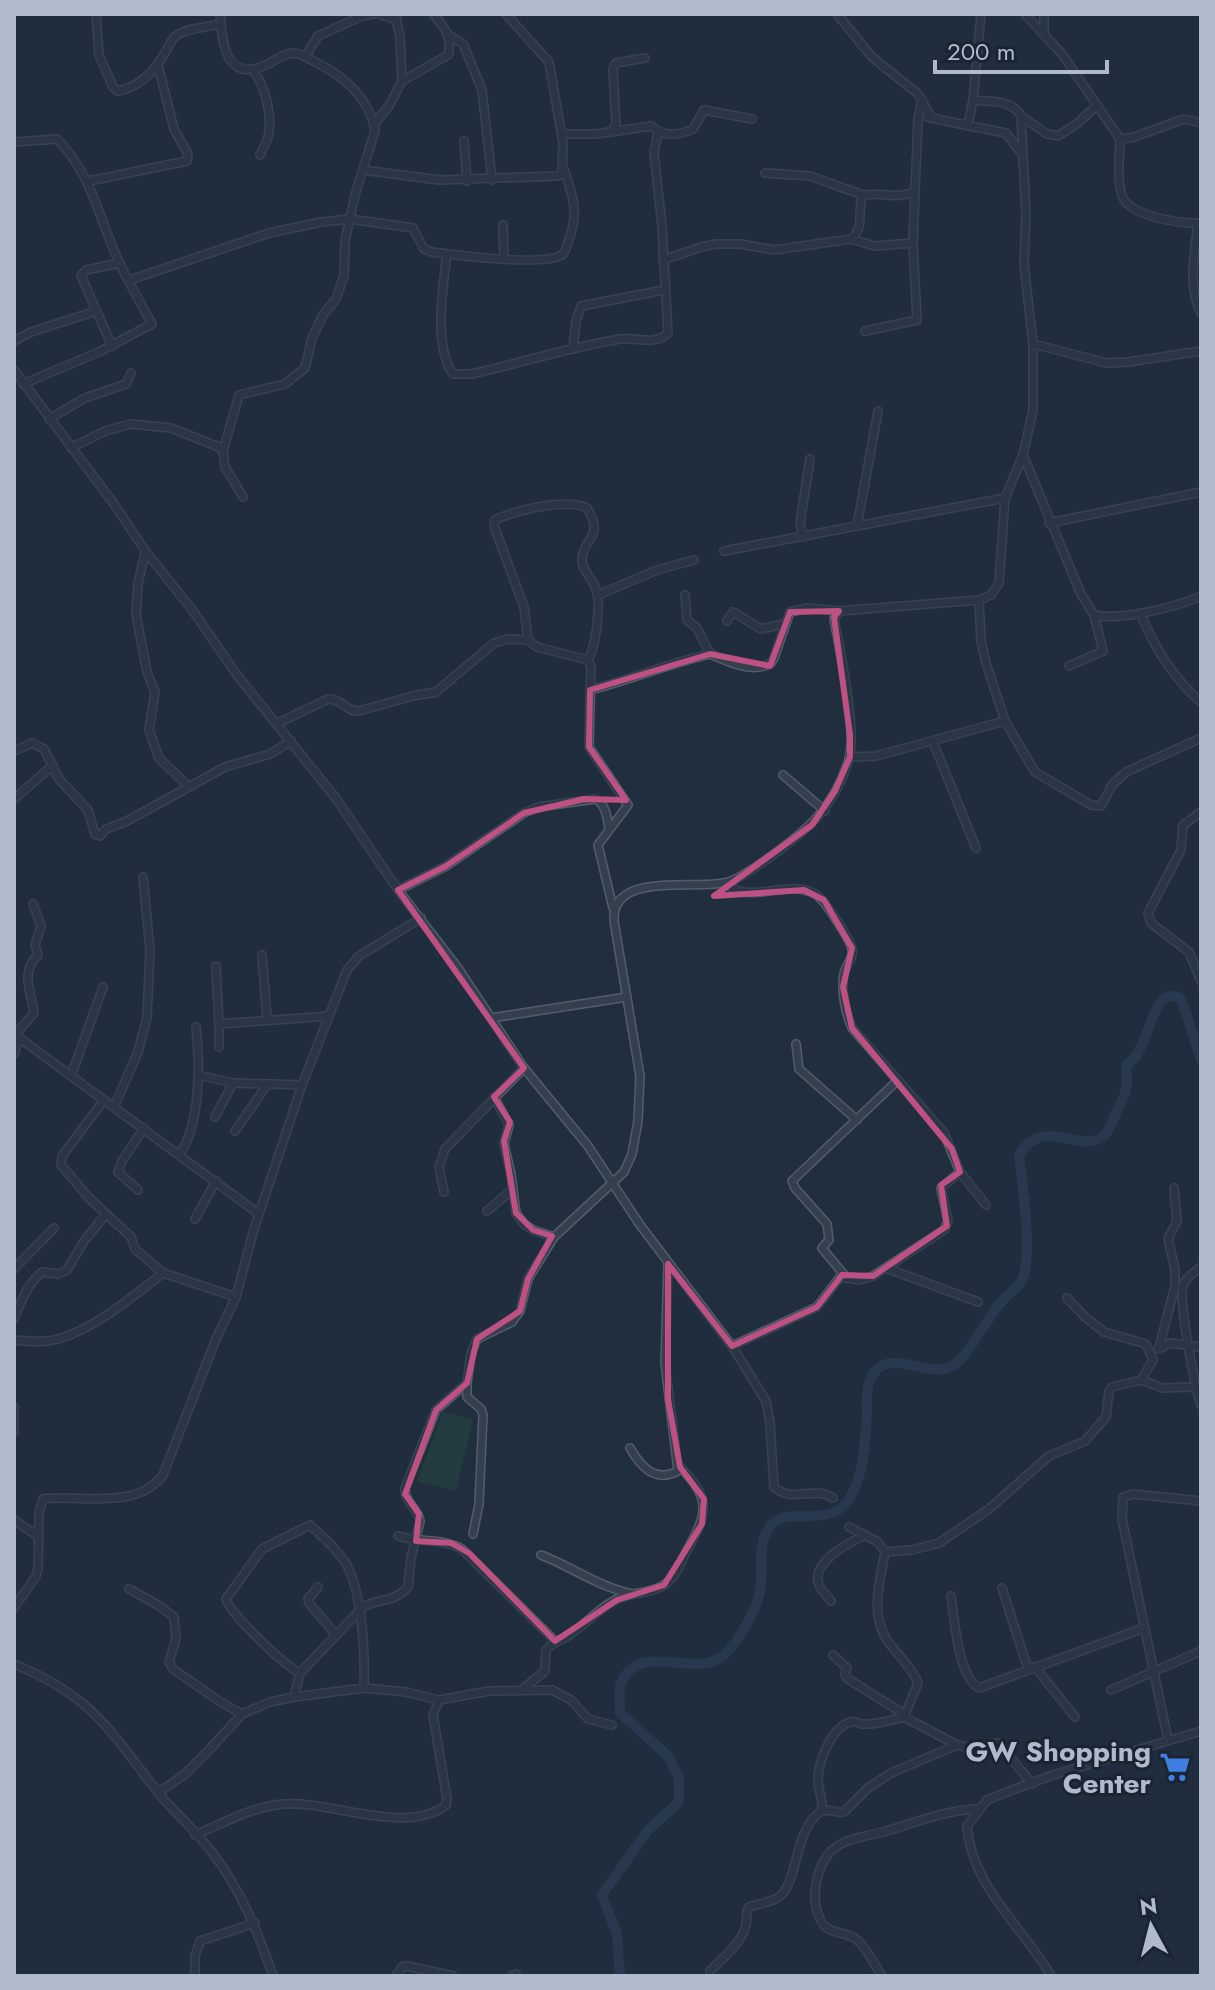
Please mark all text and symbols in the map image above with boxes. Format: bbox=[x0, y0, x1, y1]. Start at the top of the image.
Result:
scale bar bbox=[935, 24, 1107, 74]
text: 200 m bbox=[947, 34, 1015, 69]
place label: GW Shopping Center bbox=[965, 1731, 1151, 1804]
supermarket icon: GW Shopping Center bbox=[1158, 1750, 1192, 1784]
north arrow bbox=[1111, 1886, 1191, 1966]
text: N bbox=[1138, 1889, 1159, 1923]

